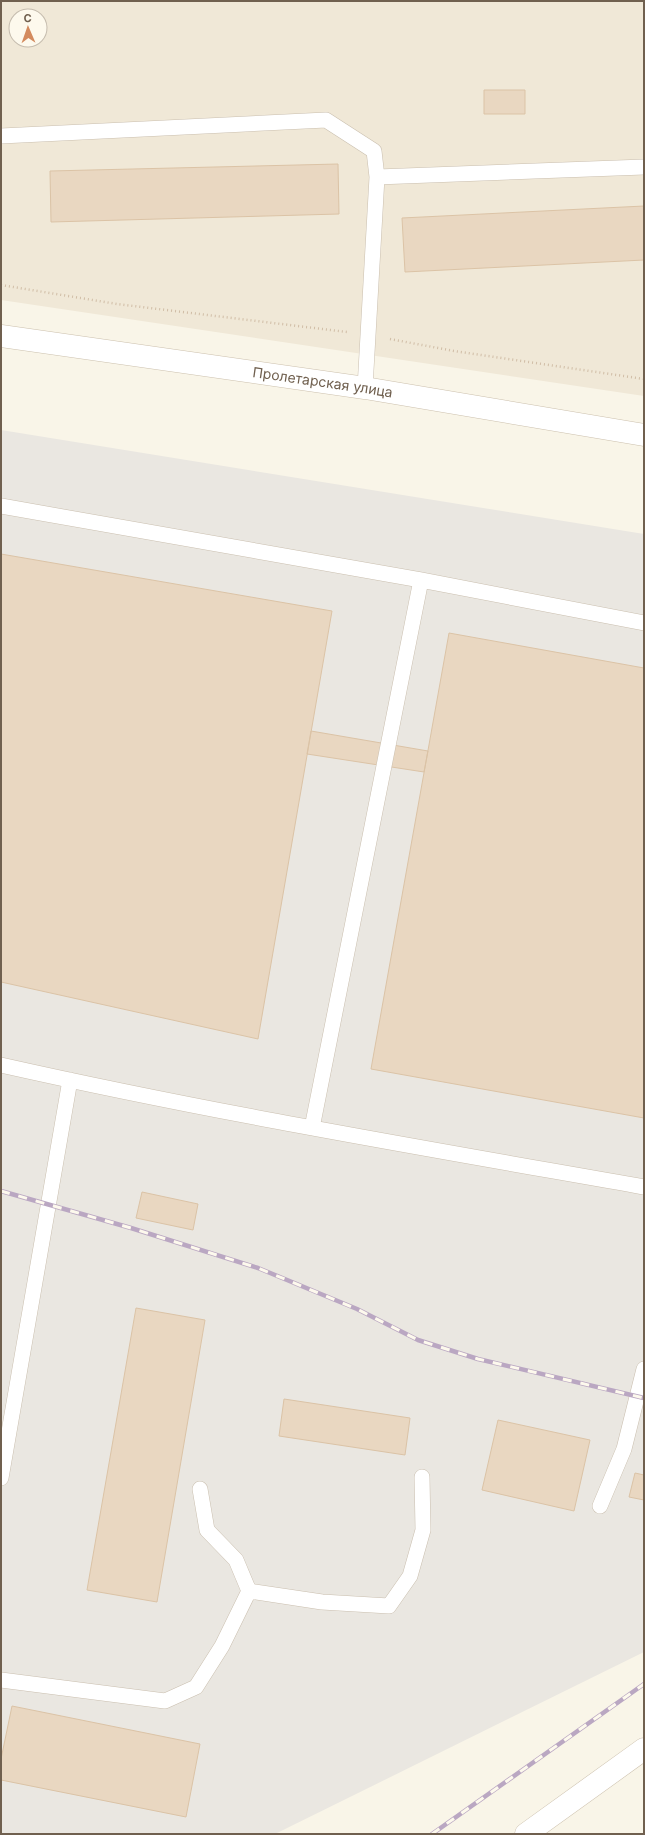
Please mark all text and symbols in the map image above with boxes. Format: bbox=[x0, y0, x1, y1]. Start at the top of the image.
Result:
north arrow bbox=[8, 8, 48, 48]
text: С bbox=[23, 11, 32, 25]
street label: Пролетарская улица bbox=[252, 363, 394, 401]

